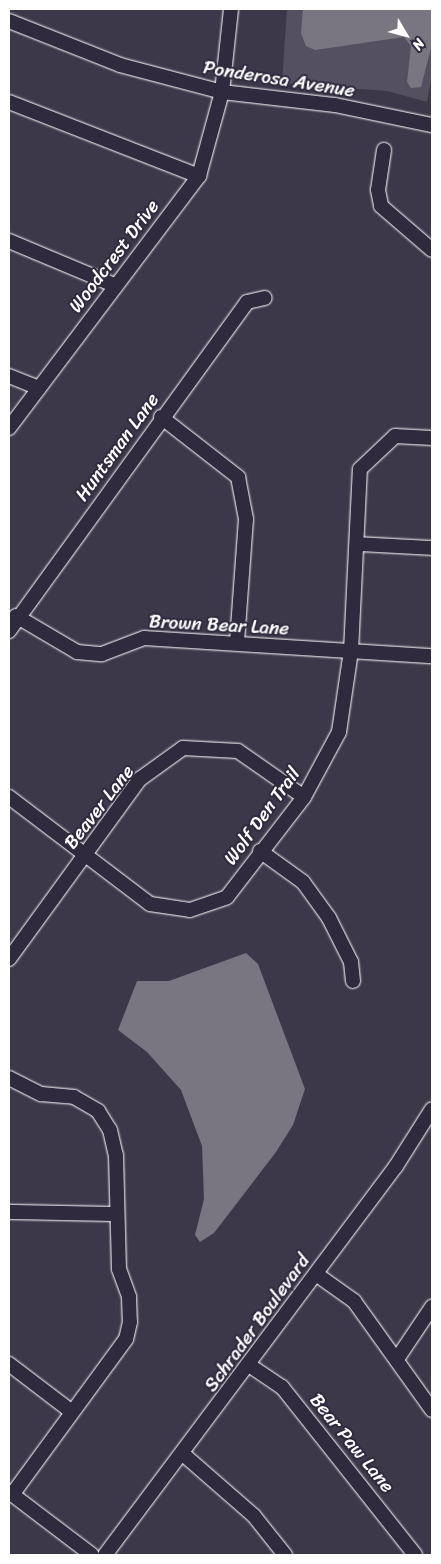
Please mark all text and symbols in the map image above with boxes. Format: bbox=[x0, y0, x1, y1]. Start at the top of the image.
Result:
north arrow bbox=[381, 10, 431, 60]
text: N bbox=[405, 33, 431, 56]
street label: Ponderosa Avenue bbox=[202, 56, 356, 102]
street label: Woodcrest Drive bbox=[64, 195, 164, 317]
street label: Huntsman Lane bbox=[70, 389, 164, 505]
street label: Brown Bear Lane bbox=[148, 610, 290, 640]
street label: Beaver Lane bbox=[59, 760, 139, 854]
street label: Wolf Den Trail bbox=[219, 762, 305, 870]
street label: Schrader Boulevard bbox=[200, 1250, 314, 1396]
street label: Bear Paw Lane bbox=[305, 1389, 399, 1497]

